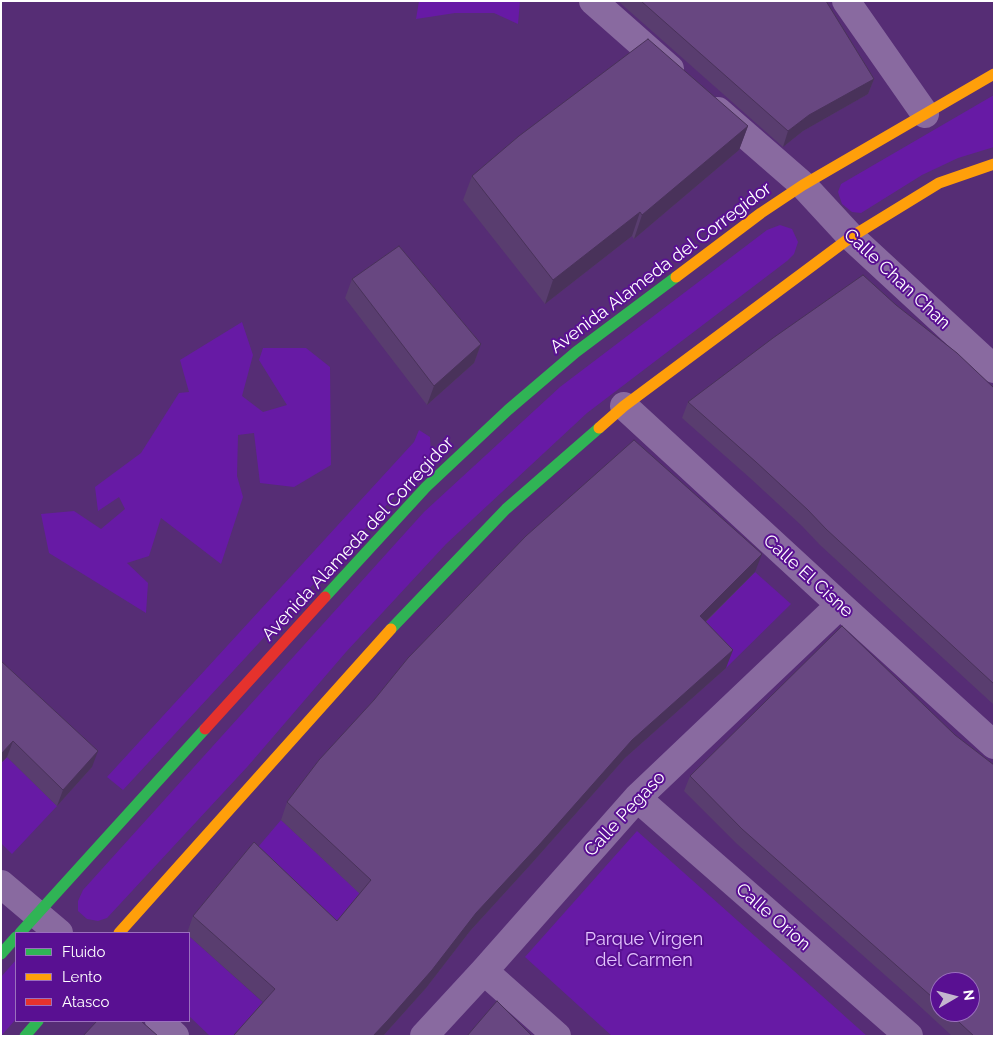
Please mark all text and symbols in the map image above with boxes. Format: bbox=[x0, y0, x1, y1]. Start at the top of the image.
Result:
street label: Avenida Alameda del Corregidor bbox=[546, 178, 776, 358]
street label: Calle Chan Chan bbox=[839, 224, 955, 334]
street label: Avenida Alameda del Corregidor bbox=[258, 432, 458, 646]
street label: Calle El Cisne bbox=[759, 530, 857, 622]
street label: Calle Pegaso bbox=[580, 767, 670, 861]
street label: Calle Orion bbox=[731, 879, 815, 955]
park label: Parque Virgen del Carmen bbox=[585, 929, 703, 972]
legend bbox=[15, 932, 190, 1022]
text: Fluido bbox=[62, 943, 105, 961]
text: Lento bbox=[62, 968, 102, 986]
north arrow bbox=[930, 972, 980, 1022]
text: N bbox=[960, 989, 978, 1001]
text: Atasco bbox=[62, 993, 109, 1011]

